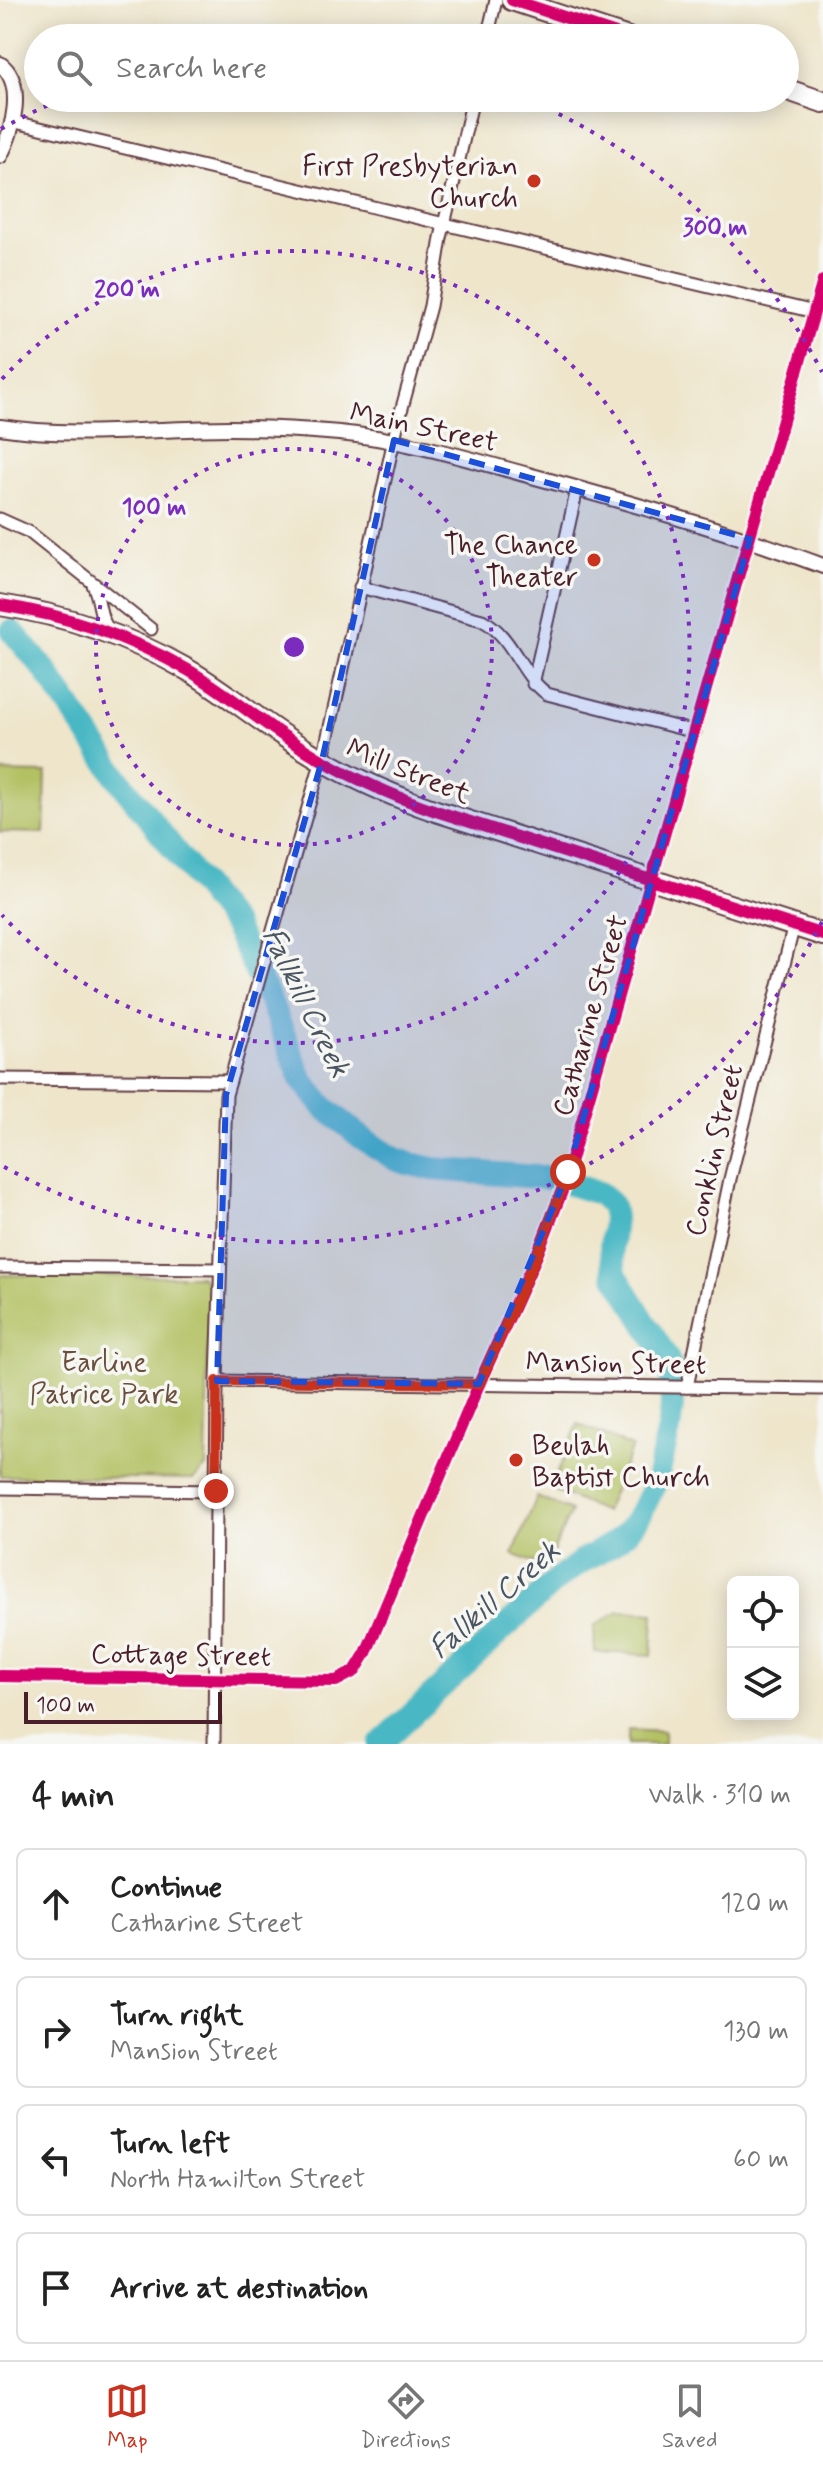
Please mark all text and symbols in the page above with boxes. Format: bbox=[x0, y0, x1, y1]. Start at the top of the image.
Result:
search box bbox=[24, 24, 799, 112]
icon: search bbox=[52, 46, 96, 90]
text: Search here bbox=[116, 49, 267, 88]
place label: First Presbyterian Church bbox=[302, 149, 518, 218]
marker: First Presbyterian Church bbox=[525, 172, 543, 190]
text: 300 m bbox=[683, 213, 747, 244]
text: 200 m bbox=[94, 275, 160, 306]
street label: Main Street bbox=[346, 395, 501, 462]
text: 100 m bbox=[122, 493, 186, 524]
place label: The Chance Theater bbox=[443, 528, 578, 597]
marker: The Chance Theater bbox=[585, 551, 603, 569]
centre of rings bbox=[280, 633, 308, 661]
street label: Mill Street bbox=[340, 731, 476, 814]
street label: Catharine Street bbox=[545, 911, 638, 1121]
water label: Fallkill Creek bbox=[253, 921, 359, 1084]
street label: Conklin Street bbox=[678, 1061, 753, 1240]
route start bbox=[550, 1154, 586, 1190]
street label: Mansion Street bbox=[525, 1344, 707, 1385]
park label: Earline Patrice Park bbox=[30, 1345, 178, 1414]
place label: Beulah Baptist Church bbox=[532, 1428, 710, 1497]
marker: Beulah Baptist Church bbox=[507, 1451, 525, 1469]
route end bbox=[198, 1473, 234, 1509]
water label: Fallkill Creek bbox=[421, 1532, 569, 1668]
map controls bbox=[727, 1576, 799, 1720]
button: locate bbox=[727, 1576, 799, 1648]
street label: Cottage Street bbox=[91, 1636, 271, 1677]
button: layers bbox=[727, 1648, 799, 1720]
scale bar bbox=[24, 1688, 222, 1724]
text: 100 m bbox=[36, 1692, 95, 1720]
text: 4 min bbox=[32, 1774, 115, 1819]
text: Walk · 310 m bbox=[649, 1779, 791, 1813]
text: Continue bbox=[110, 1868, 222, 1907]
icon: ahead bbox=[34, 1882, 78, 1926]
text: 120 m bbox=[720, 1887, 789, 1921]
text: Catharine Street bbox=[110, 1907, 303, 1941]
text: Turn right bbox=[110, 1996, 243, 2035]
icon: right bbox=[34, 2010, 78, 2054]
text: 130 m bbox=[723, 2015, 789, 2049]
text: Mansion Street bbox=[110, 2035, 278, 2069]
text: Turn left bbox=[110, 2124, 230, 2163]
icon: left bbox=[34, 2138, 78, 2182]
text: 60 m bbox=[733, 2143, 789, 2177]
text: North Hamilton Street bbox=[110, 2163, 365, 2197]
icon: arrive bbox=[34, 2266, 78, 2310]
text: Arrive at destination bbox=[110, 2269, 368, 2308]
tab: Map bbox=[105, 2379, 149, 2455]
tab: Directions bbox=[360, 2379, 451, 2455]
tab: Saved bbox=[662, 2379, 717, 2455]

